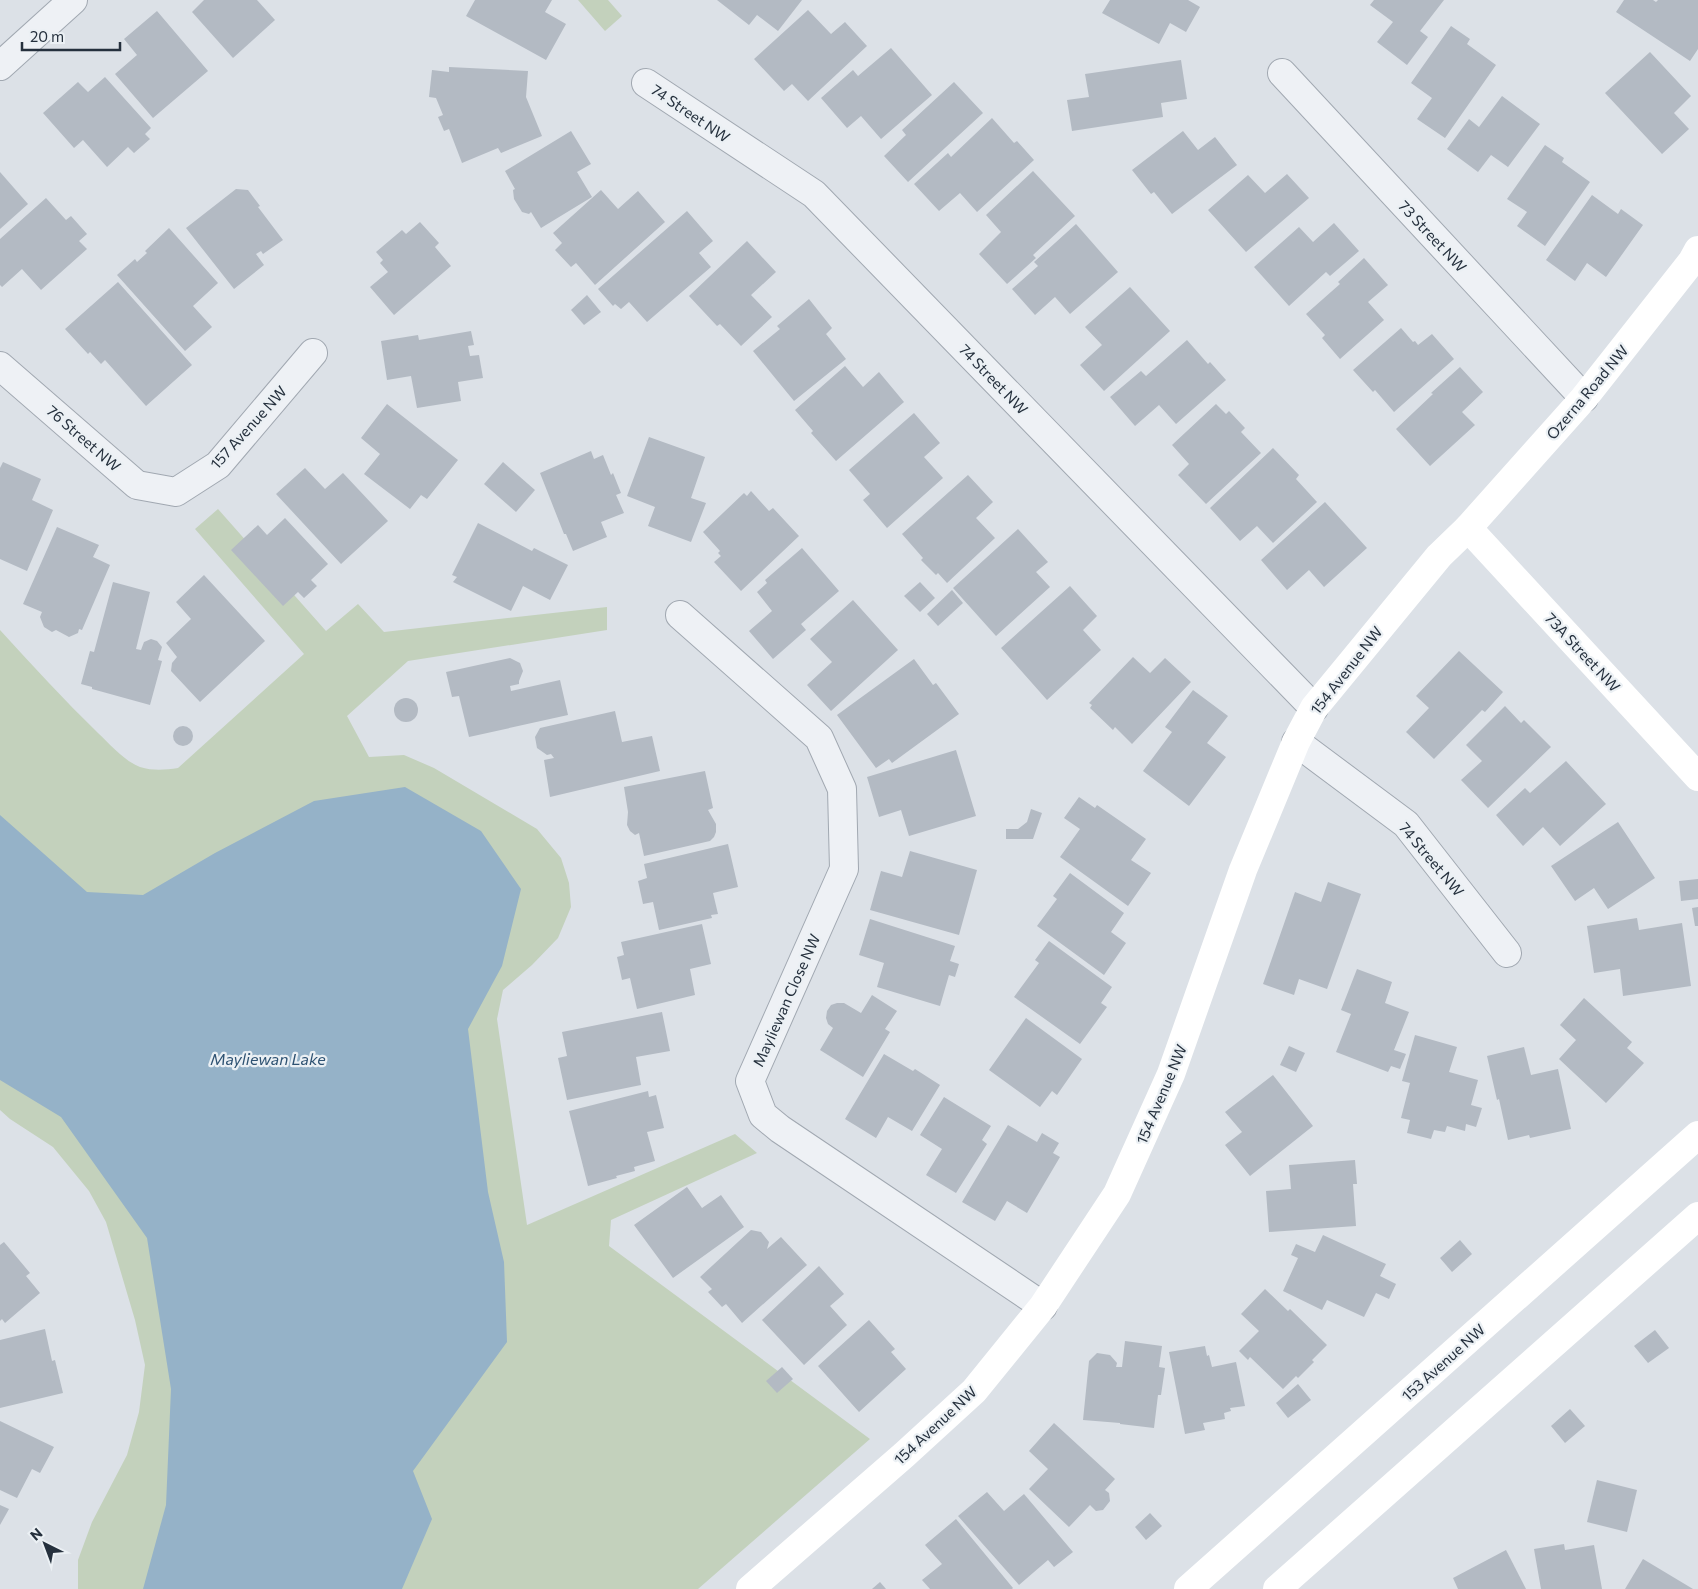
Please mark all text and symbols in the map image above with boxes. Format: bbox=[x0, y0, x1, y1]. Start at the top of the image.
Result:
scale bar bbox=[22, 20, 120, 52]
text: 20 m bbox=[30, 27, 64, 45]
street label: 74 Street NW bbox=[648, 80, 734, 146]
street label: 73 Street NW bbox=[1395, 196, 1471, 276]
street label: 74 Street NW bbox=[956, 340, 1032, 418]
street label: Ozerna Road NW bbox=[1542, 341, 1632, 443]
street label: 157 Avenue NW bbox=[206, 382, 290, 472]
street label: 76 Street NW bbox=[43, 401, 125, 475]
street label: 73A Street NW bbox=[1542, 609, 1624, 695]
street label: 154 Avenue NW bbox=[1306, 623, 1386, 717]
street label: 74 Street NW bbox=[1396, 818, 1468, 900]
street label: Mayliewan Close NW bbox=[749, 931, 823, 1069]
street label: 154 Avenue NW bbox=[1132, 1042, 1190, 1146]
water label: Mayliewan Lake bbox=[210, 1049, 326, 1068]
street label: 153 Avenue NW bbox=[1398, 1320, 1488, 1404]
street label: 154 Avenue NW bbox=[890, 1382, 980, 1468]
north arrow bbox=[20, 1519, 70, 1569]
text: N bbox=[26, 1524, 46, 1544]

